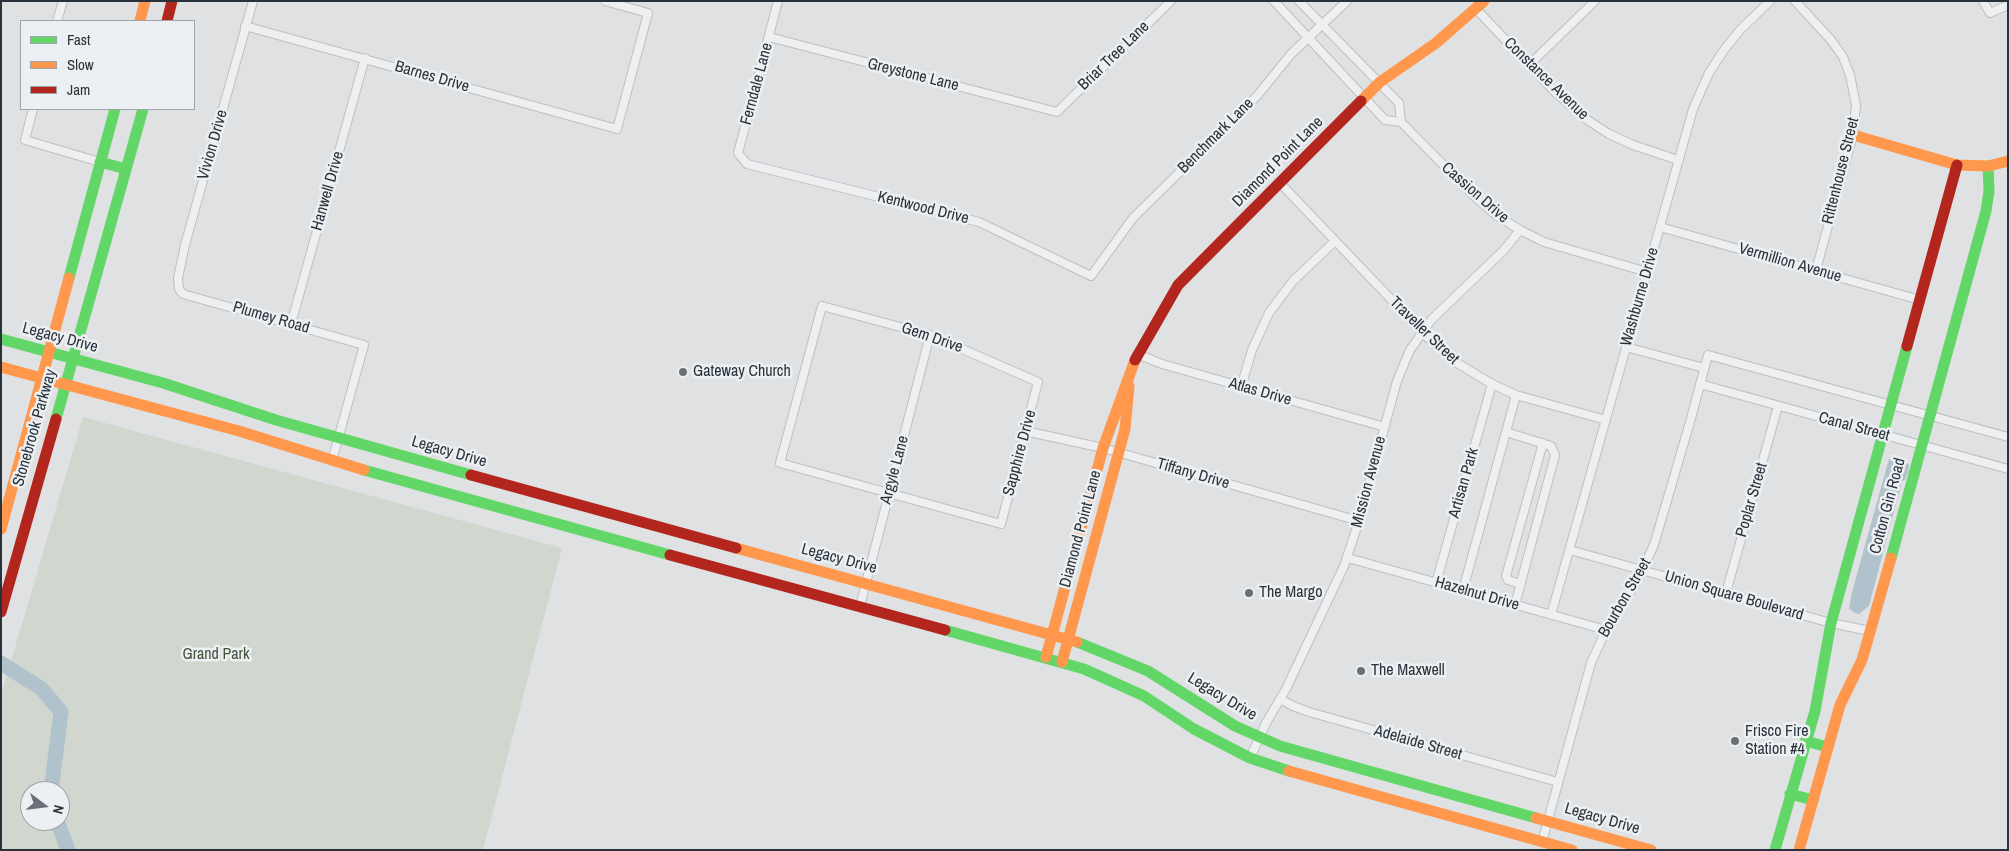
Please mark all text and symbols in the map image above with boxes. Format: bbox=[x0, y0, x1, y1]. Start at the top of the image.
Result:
street label: Briar Tree Lane bbox=[1074, 17, 1154, 95]
legend bbox=[20, 20, 195, 110]
text: Fast bbox=[67, 29, 90, 50]
street label: Constance Avenue bbox=[1500, 34, 1592, 124]
street label: Ferndale Lane bbox=[737, 41, 777, 127]
text: Slow bbox=[67, 54, 94, 75]
street label: Greystone Lane bbox=[865, 54, 961, 96]
street label: Barnes Drive bbox=[393, 57, 471, 97]
text: Jam bbox=[67, 79, 90, 100]
street label: Benchmark Lane bbox=[1174, 94, 1258, 178]
street label: Vivion Drive bbox=[194, 108, 232, 182]
street label: Diamond Point Lane bbox=[1229, 113, 1327, 211]
street label: Rittenhouse Street bbox=[1818, 116, 1864, 226]
street label: Hanwell Drive bbox=[308, 149, 348, 233]
street label: Cassion Drive bbox=[1437, 158, 1513, 228]
street label: Kentwood Drive bbox=[875, 187, 971, 229]
street label: Vermillion Avenue bbox=[1736, 239, 1844, 287]
street label: Washburne Drive bbox=[1617, 246, 1663, 348]
street label: Traveller Street bbox=[1385, 293, 1463, 369]
street label: Plumey Road bbox=[231, 298, 311, 338]
street label: Legacy Drive bbox=[20, 319, 100, 357]
street label: Gem Drive bbox=[899, 319, 965, 357]
place label: Gateway Church bbox=[693, 362, 791, 382]
marker: Gateway Church bbox=[677, 366, 689, 378]
street label: Stonebrook Parkway bbox=[9, 367, 61, 489]
street label: Atlas Drive bbox=[1227, 374, 1293, 410]
street label: Sapphire Drive bbox=[999, 408, 1041, 498]
street label: Canal Street bbox=[1816, 408, 1892, 446]
street label: Legacy Drive bbox=[409, 432, 489, 472]
street label: Argyle Lane bbox=[877, 434, 913, 506]
street label: Mission Avenue bbox=[1348, 434, 1390, 530]
street label: Artisan Park bbox=[1445, 446, 1483, 520]
street label: Tiffany Drive bbox=[1155, 454, 1231, 494]
street label: Cotton Gin Road bbox=[1866, 456, 1910, 556]
street label: Poplar Street bbox=[1732, 461, 1772, 539]
street label: Diamond Point Lane bbox=[1056, 468, 1106, 590]
street label: Legacy Drive bbox=[799, 540, 879, 578]
street label: Bourbon Street bbox=[1595, 555, 1655, 641]
street label: Union Square Boulevard bbox=[1662, 567, 1806, 625]
street label: Hazelnut Drive bbox=[1433, 573, 1521, 615]
place label: The Margo bbox=[1259, 583, 1322, 603]
marker: The Margo bbox=[1243, 587, 1255, 599]
park label: Grand Park bbox=[182, 645, 250, 665]
place label: The Maxwell bbox=[1371, 661, 1445, 681]
marker: The Maxwell bbox=[1355, 665, 1367, 677]
street label: Legacy Drive bbox=[1184, 669, 1260, 725]
street label: Adelaide Street bbox=[1372, 721, 1464, 765]
place label: Frisco Fire Station #4 bbox=[1745, 722, 1808, 760]
marker: Frisco Fire Station #4 bbox=[1729, 735, 1741, 747]
north arrow bbox=[20, 781, 70, 831]
street label: Legacy Drive bbox=[1562, 799, 1642, 839]
text: N bbox=[49, 803, 68, 816]

